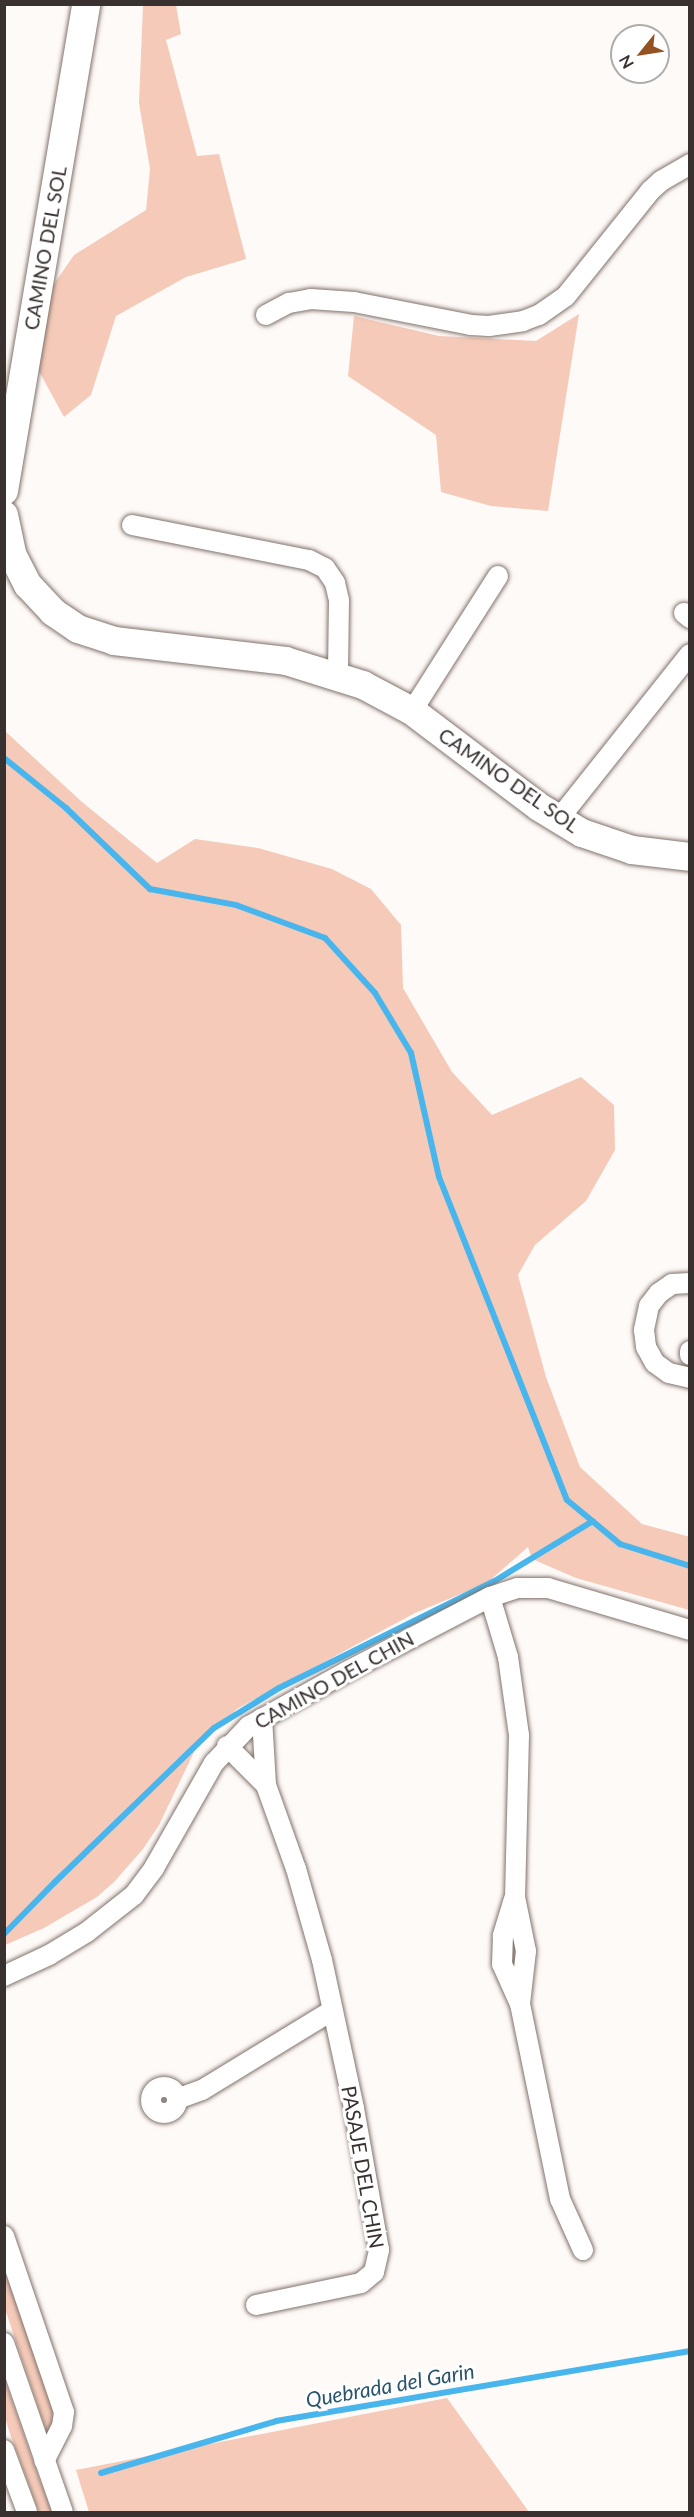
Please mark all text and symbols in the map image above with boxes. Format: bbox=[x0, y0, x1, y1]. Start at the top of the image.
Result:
north arrow bbox=[610, 24, 670, 84]
text: N bbox=[614, 52, 637, 72]
street label: CAMINO DEL SOL bbox=[19, 164, 71, 332]
street label: CAMINO DEL SOL bbox=[434, 722, 584, 838]
street label: CAMINO DEL CHIN bbox=[250, 1626, 418, 1734]
street label: PASAJE DEL CHIN bbox=[337, 2083, 389, 2251]
water label: Quebrada del Garin bbox=[304, 2358, 476, 2412]

